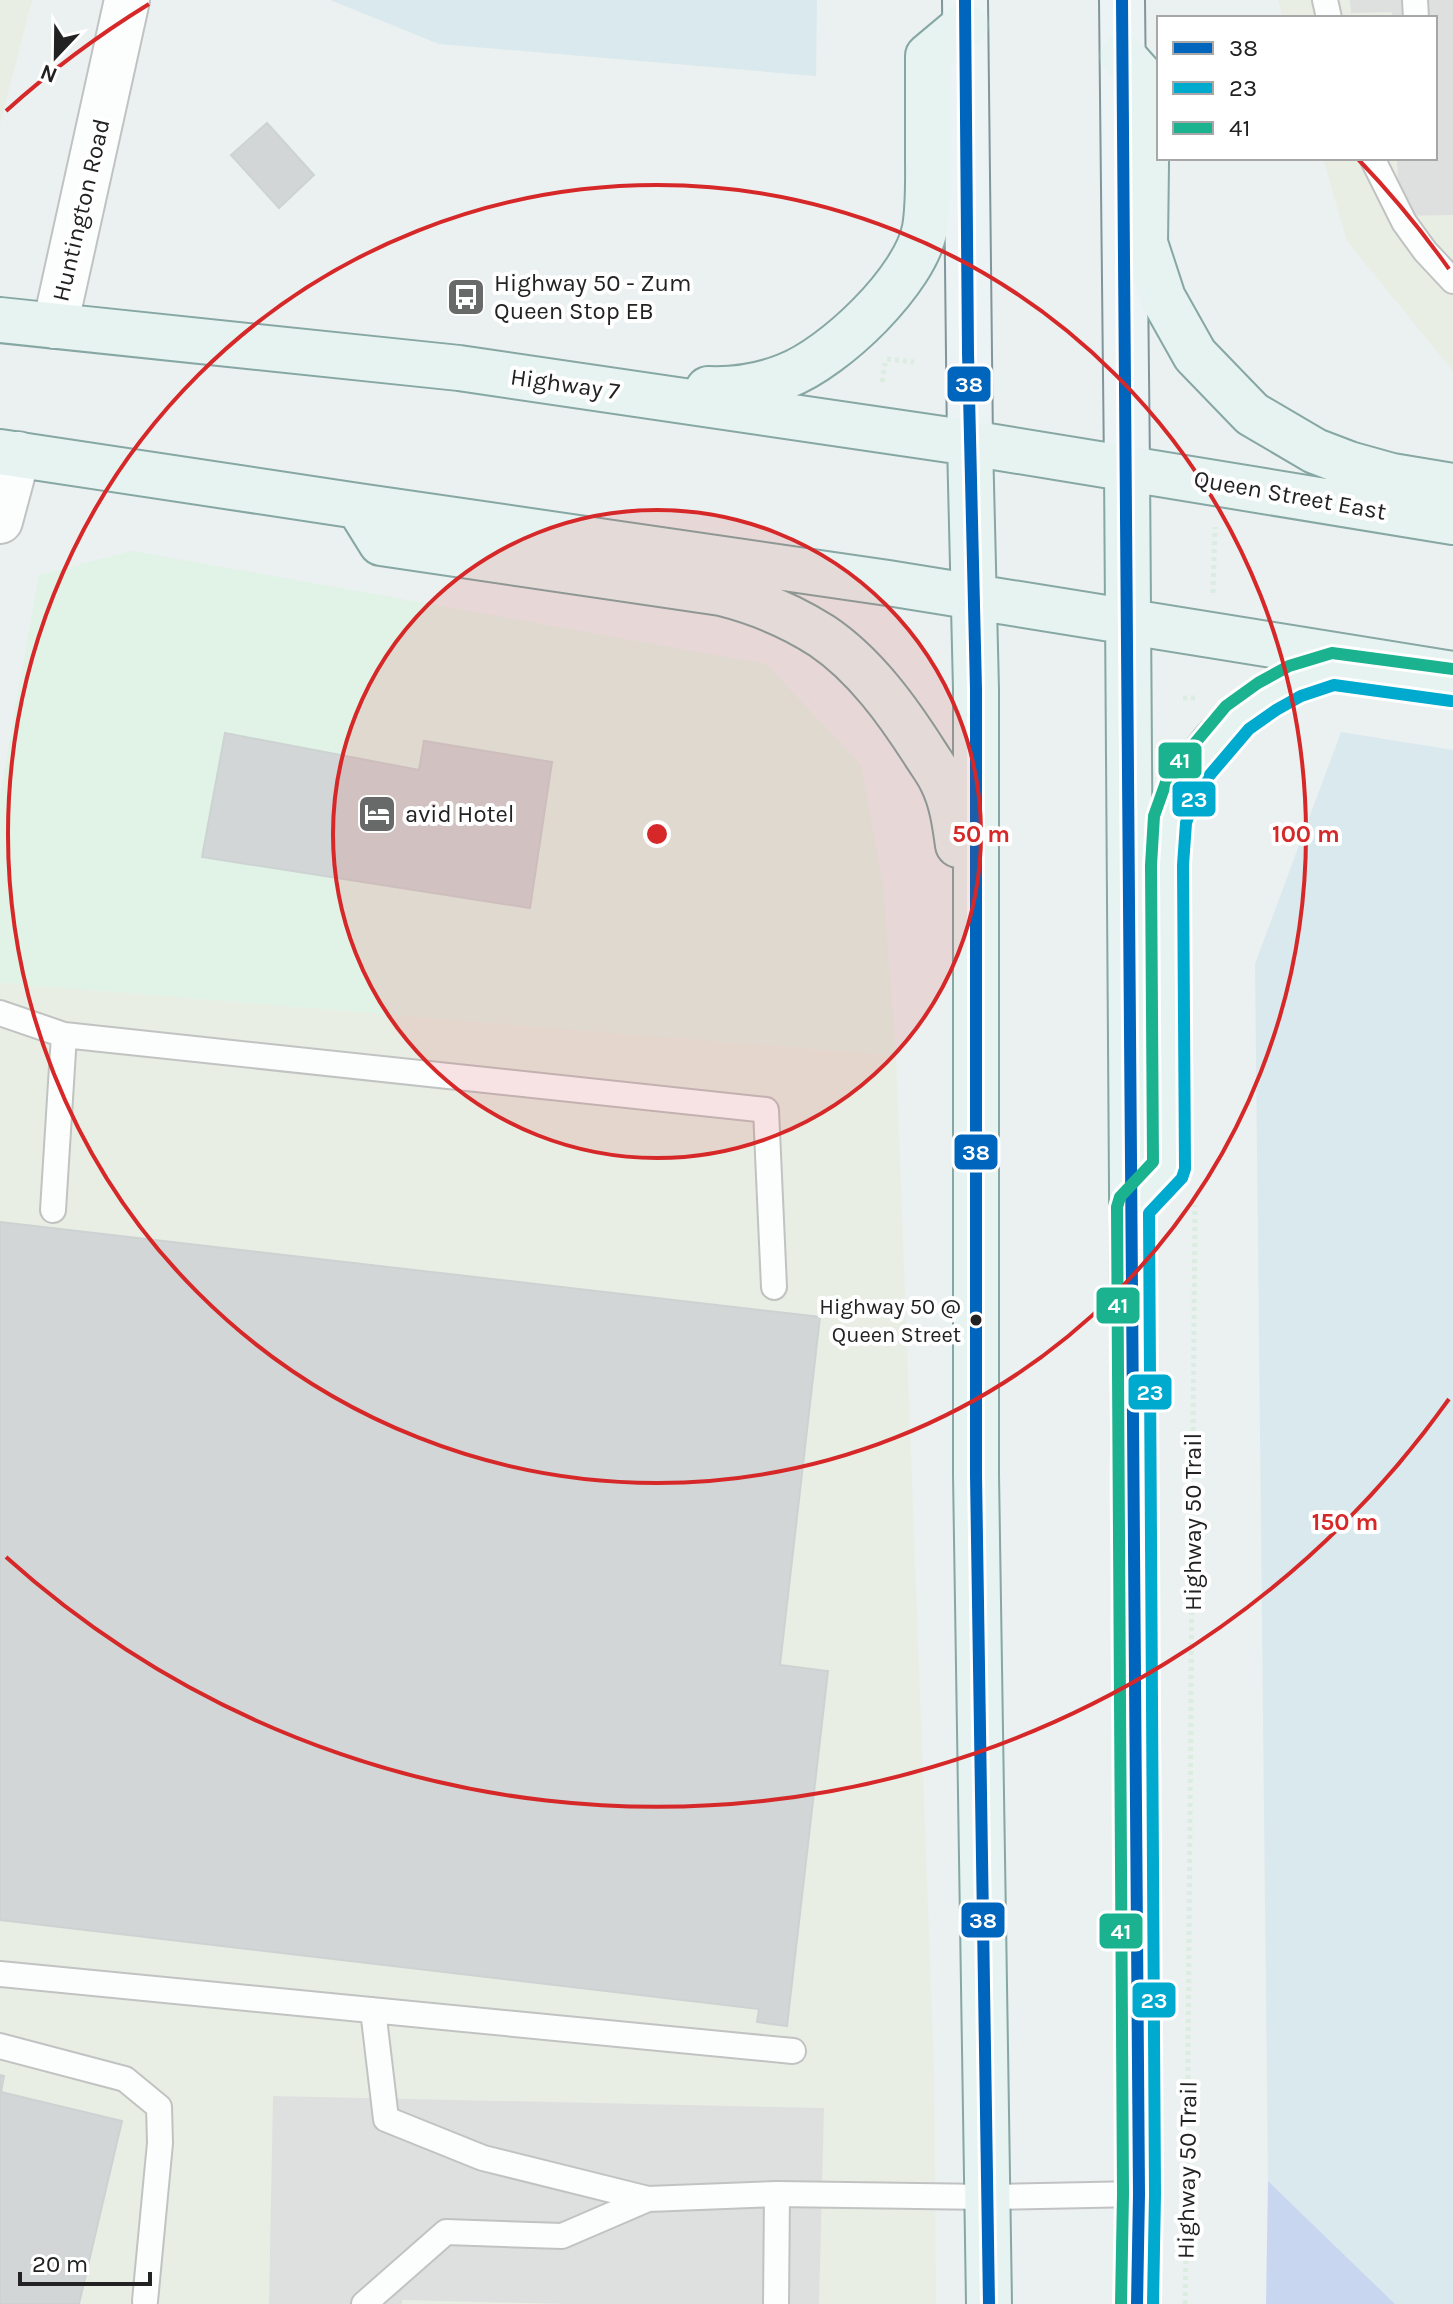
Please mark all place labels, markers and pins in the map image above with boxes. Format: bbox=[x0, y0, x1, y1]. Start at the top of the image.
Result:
place label: Highway 50 - Zum Queen Stop EB bbox=[494, 269, 691, 325]
bus stop icon: Highway 50 - Zum Queen Stop EB bbox=[445, 276, 487, 318]
hotel icon: avid Hotel bbox=[356, 793, 398, 835]
place label: avid Hotel bbox=[405, 800, 515, 828]
centre of rings bbox=[643, 820, 671, 848]
place label: Highway 50 @ Queen Street bbox=[819, 1294, 961, 1348]
marker: Highway 50 @ Queen Street bbox=[968, 1312, 984, 1328]

